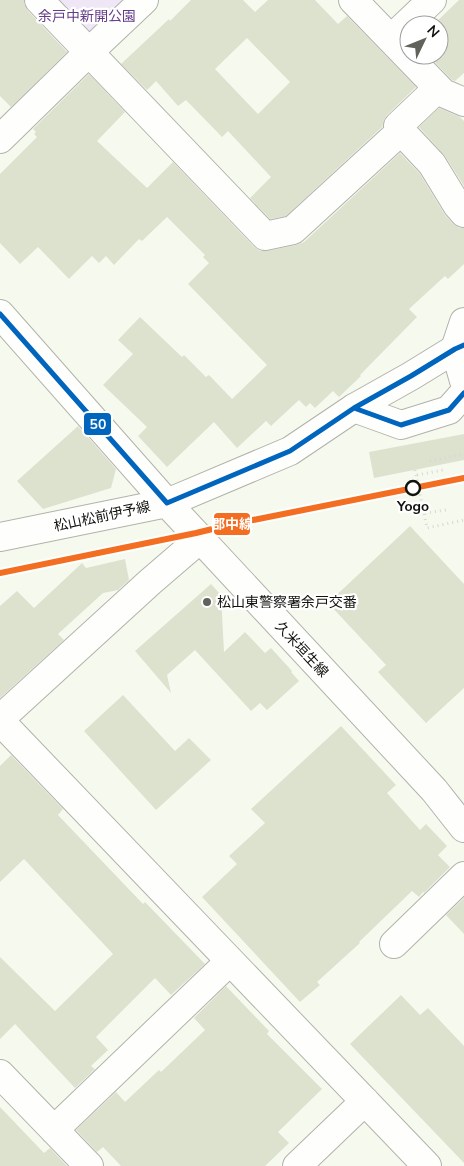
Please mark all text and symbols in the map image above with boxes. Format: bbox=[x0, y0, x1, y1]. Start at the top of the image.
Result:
park label: 余戸中新開公園 bbox=[38, 7, 136, 26]
north arrow bbox=[399, 15, 449, 65]
text: N bbox=[423, 21, 444, 42]
line badge: 50 bbox=[83, 412, 112, 436]
text: 50 bbox=[90, 415, 106, 434]
marker: Yogo bbox=[405, 480, 421, 496]
street label: 松山松前伊予線 bbox=[52, 497, 152, 536]
place label: Yogo bbox=[396, 497, 429, 516]
line badge: 郡中線 bbox=[213, 512, 251, 536]
text: 郡中線 bbox=[211, 515, 253, 534]
place label: 松山東警察署余戸交番 bbox=[217, 593, 357, 612]
marker: 松山東警察署余戸交番 bbox=[201, 596, 213, 608]
street label: 久米垣生線 bbox=[271, 617, 332, 681]

